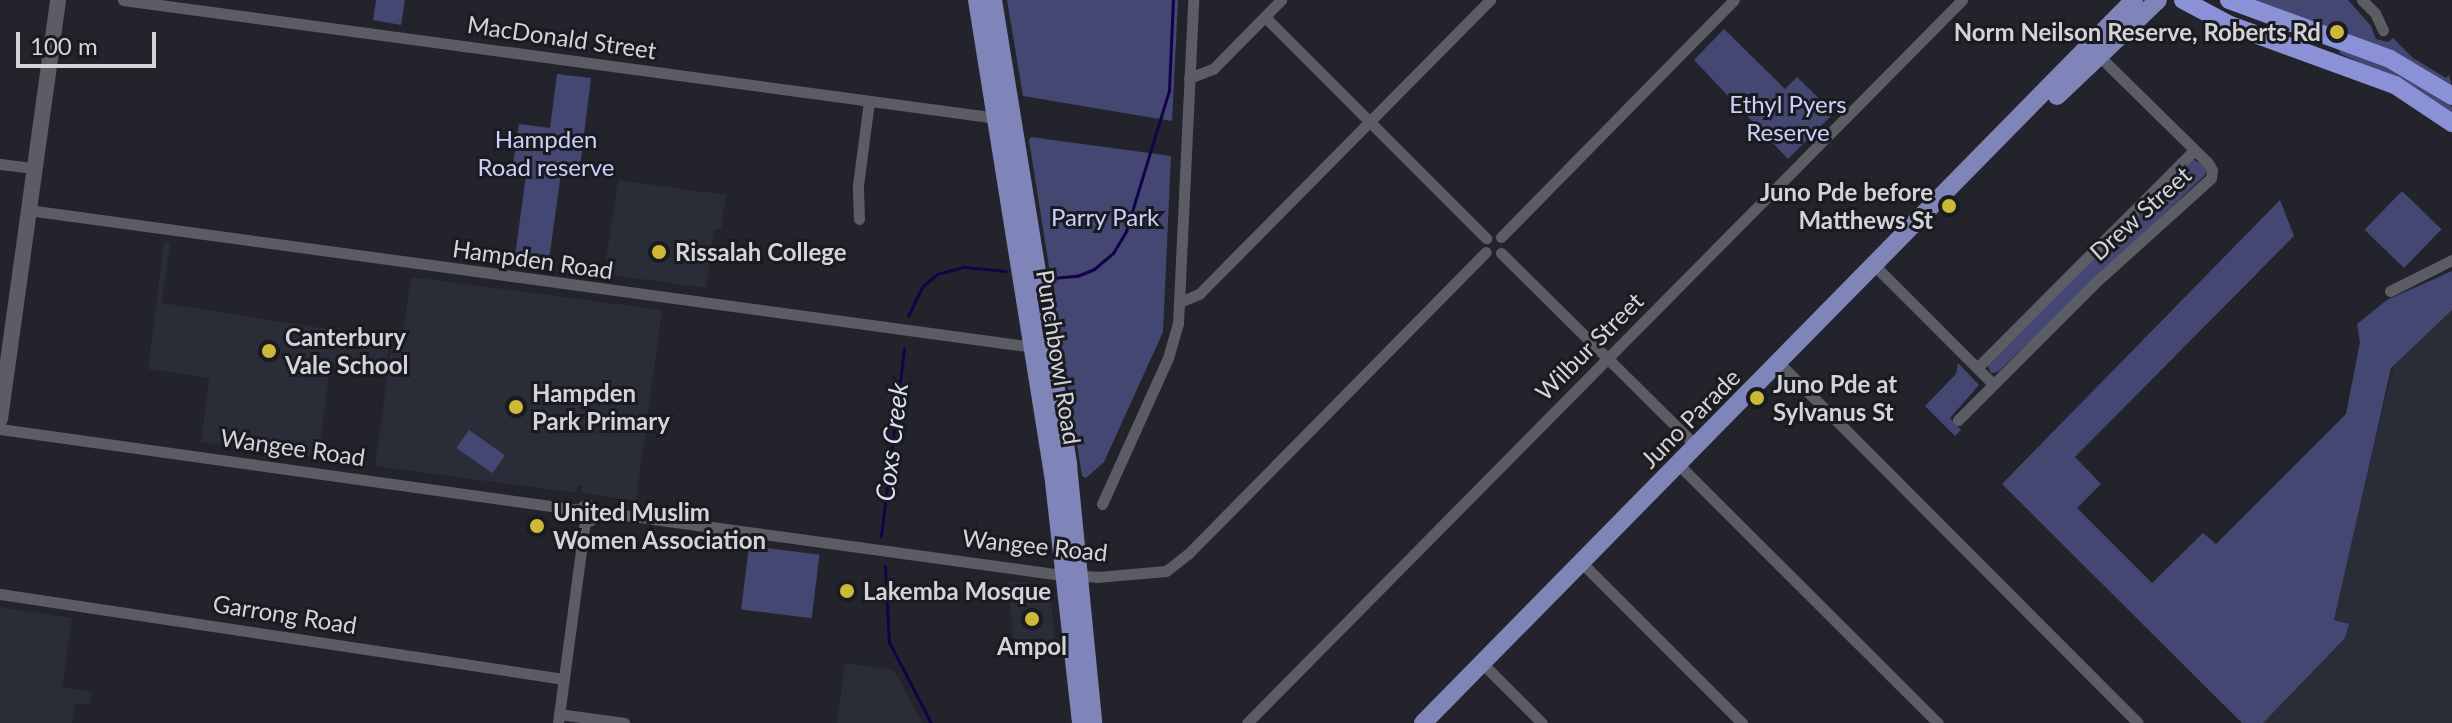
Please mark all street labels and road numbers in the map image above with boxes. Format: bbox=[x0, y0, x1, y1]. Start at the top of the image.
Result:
street label: MacDonald Street bbox=[466, 9, 658, 65]
street label: Drew Street bbox=[2083, 160, 2197, 266]
street label: Hampden Road bbox=[451, 233, 615, 285]
street label: Punchbowl Road bbox=[1031, 267, 1087, 447]
street label: Wilbur Street bbox=[1529, 286, 1649, 406]
street label: Juno Parade bbox=[1634, 362, 1746, 474]
street label: Wangee Road bbox=[219, 423, 367, 471]
street label: Wangee Road bbox=[961, 523, 1109, 567]
street label: Garrong Road bbox=[211, 588, 359, 640]

